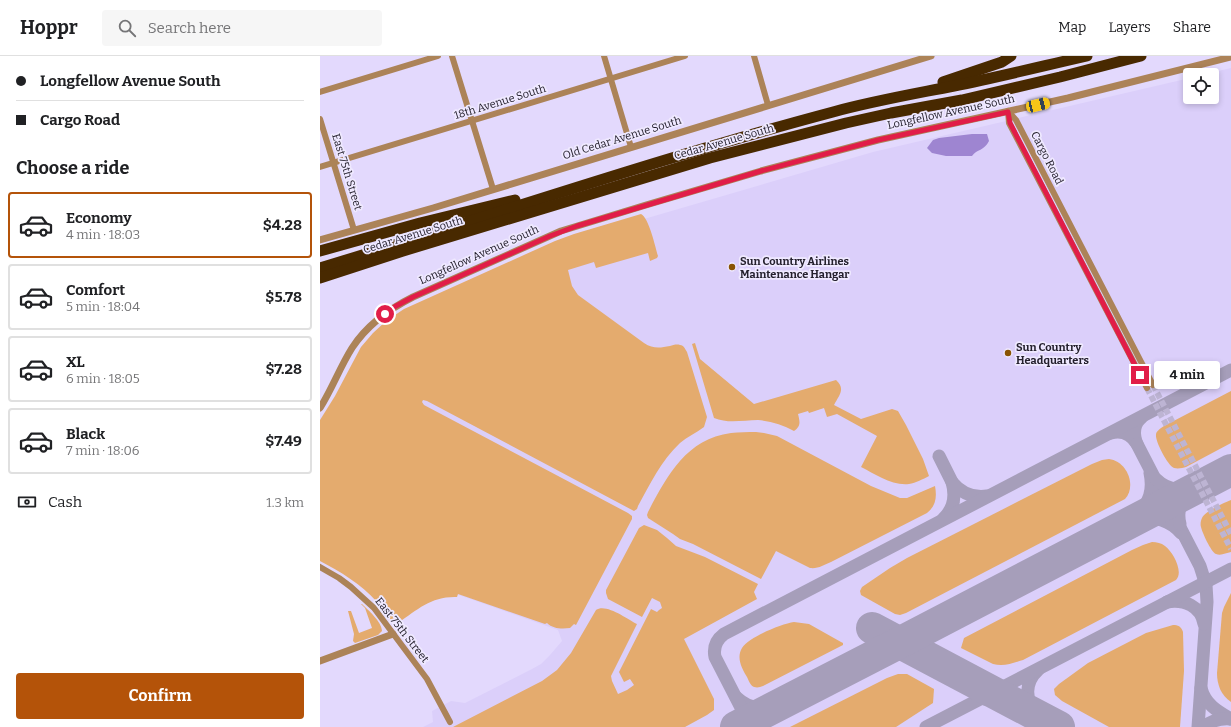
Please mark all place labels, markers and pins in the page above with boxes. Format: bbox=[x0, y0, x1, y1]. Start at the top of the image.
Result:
place label: Sun Country Airlines Maintenance Hangar bbox=[740, 255, 850, 281]
marker: Sun Country Airlines Maintenance Hangar bbox=[727, 262, 737, 272]
place label: Sun Country Headquarters bbox=[1016, 341, 1089, 367]
marker: Sun Country Headquarters bbox=[1003, 348, 1013, 358]

